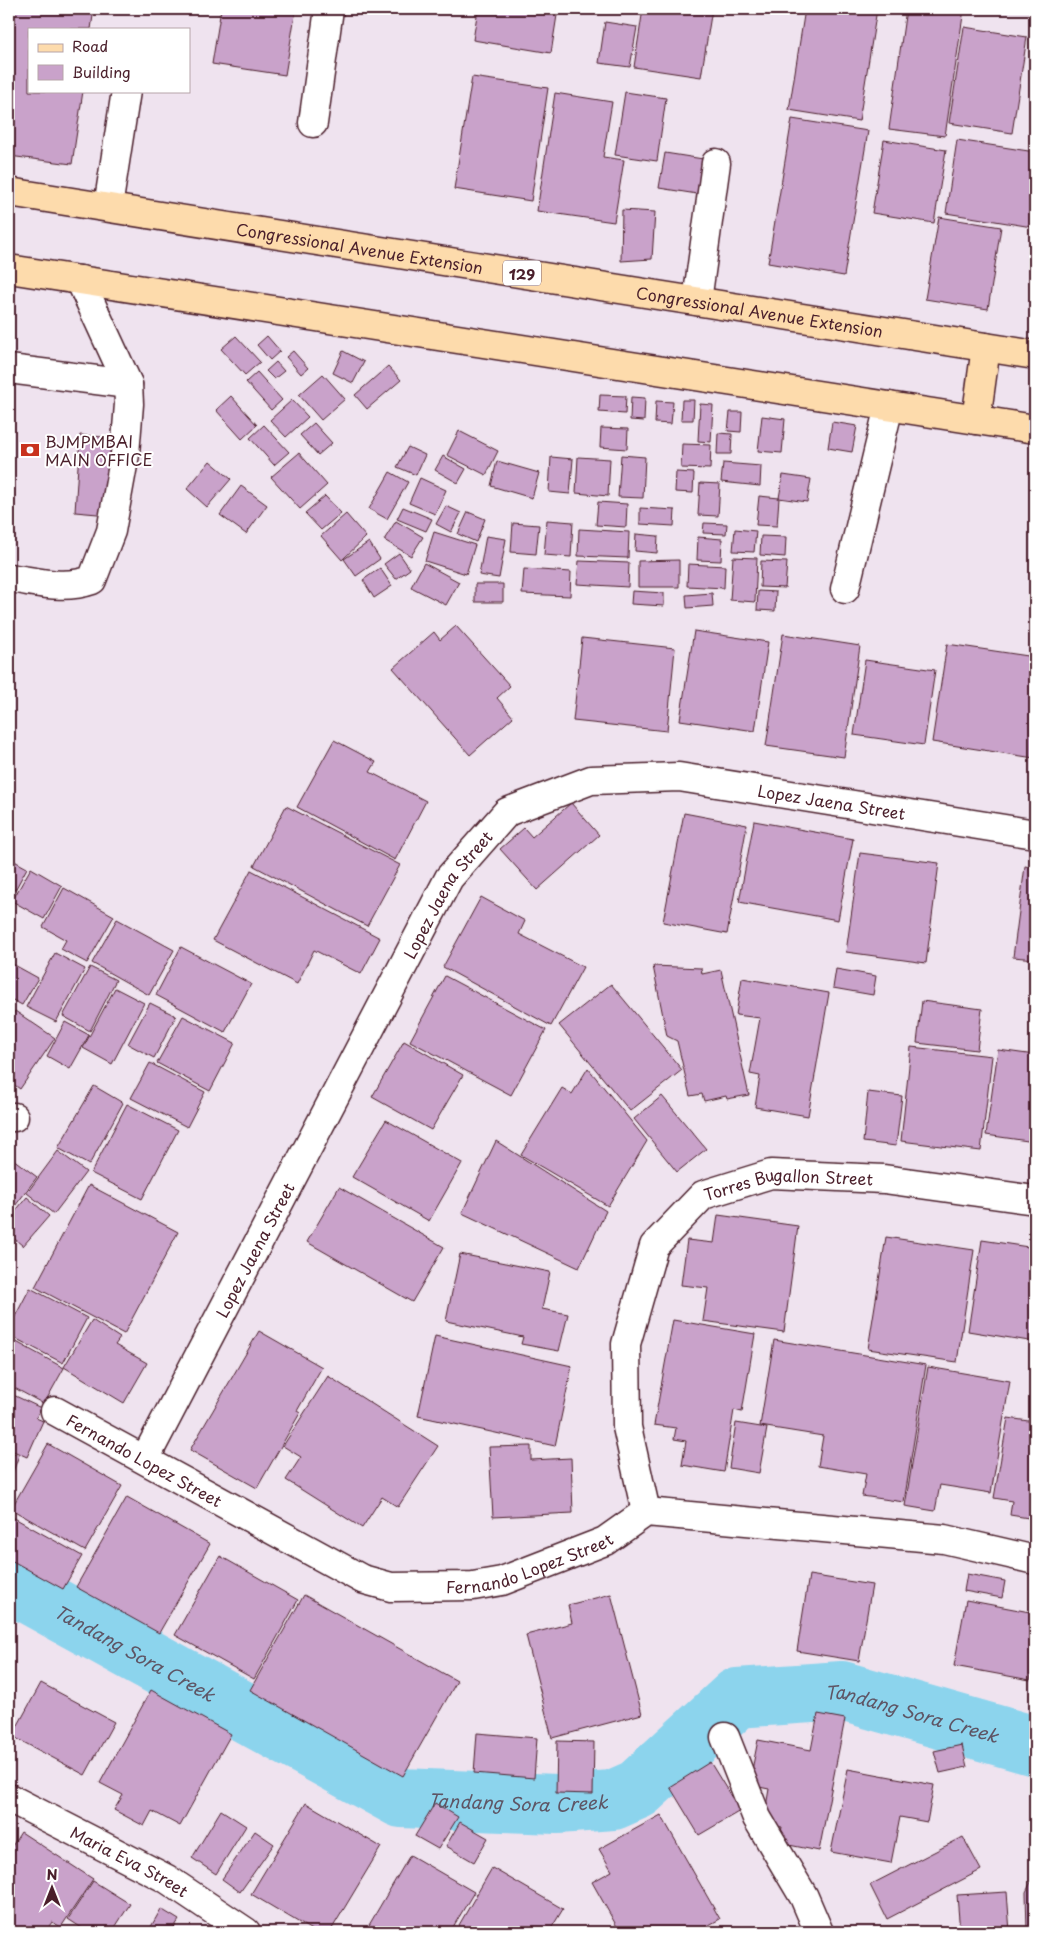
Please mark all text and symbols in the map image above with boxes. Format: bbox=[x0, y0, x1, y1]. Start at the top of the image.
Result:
legend bbox=[28, 28, 190, 92]
text: Road bbox=[72, 34, 108, 57]
text: Building bbox=[72, 60, 131, 83]
street label: Congressional Avenue Extension bbox=[235, 216, 485, 279]
road number: 129 bbox=[503, 260, 541, 286]
street label: Congressional Avenue Extension bbox=[635, 280, 885, 343]
place label: BJMPMBAI MAIN OFFICE bbox=[45, 429, 153, 471]
bank icon: BJMPMBAI MAIN OFFICE bbox=[19, 439, 41, 461]
street label: Lopez Jaena Street bbox=[756, 778, 908, 825]
street label: Lopez Jaena Street bbox=[397, 825, 498, 963]
street label: Torres Bugallon Street bbox=[701, 1162, 874, 1206]
street label: Lopez Jaena Street bbox=[209, 1178, 300, 1322]
street label: Fernando Lopez Street bbox=[62, 1408, 227, 1513]
street label: Fernando Lopez Street bbox=[446, 1527, 618, 1598]
water label: Tandang Sora Creek bbox=[50, 1597, 221, 1708]
water label: Tandang Sora Creek bbox=[824, 1677, 1003, 1749]
water label: Tandang Sora Creek bbox=[427, 1786, 610, 1818]
street label: Maria Eva Street bbox=[66, 1820, 194, 1903]
north arrow bbox=[28, 1864, 78, 1914]
text: N bbox=[46, 1864, 58, 1885]

